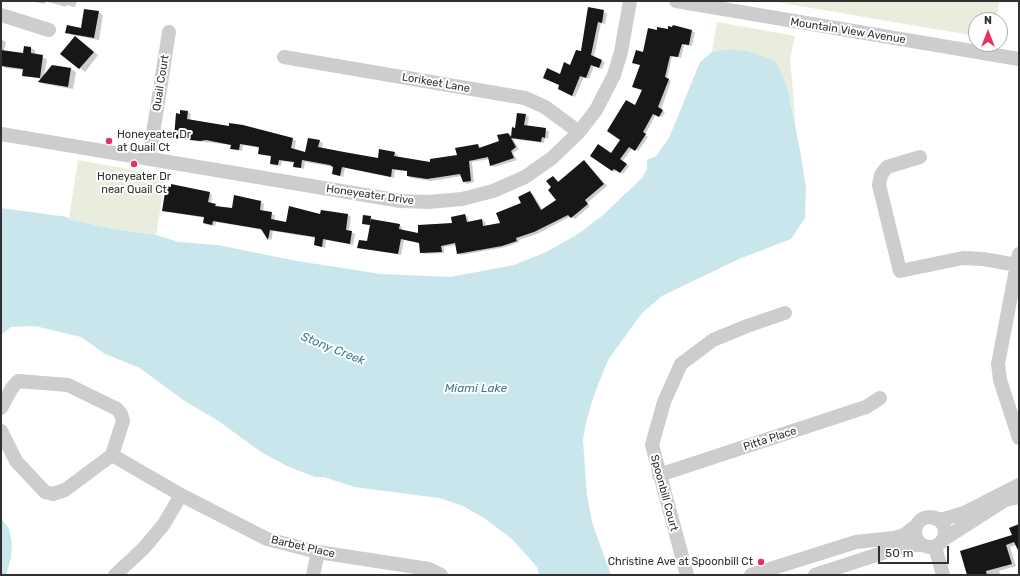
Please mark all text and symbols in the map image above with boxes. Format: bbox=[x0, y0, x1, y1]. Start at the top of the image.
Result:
north arrow bbox=[968, 12, 1008, 52]
text: N bbox=[984, 14, 992, 27]
street label: Mountain View Avenue bbox=[789, 15, 907, 47]
street label: Quail Court bbox=[150, 54, 172, 112]
street label: Lorikeet Lane bbox=[401, 71, 471, 95]
place label: Honeyeater Dr at Quail Ct bbox=[117, 128, 191, 154]
marker: Honeyeater Dr at Quail Ct bbox=[104, 136, 114, 146]
marker: Honeyeater Dr near Quail Ct bbox=[129, 159, 139, 169]
place label: Honeyeater Dr near Quail Ct bbox=[97, 170, 171, 196]
street label: Honeyeater Drive bbox=[325, 182, 415, 208]
water label: Stony Creek bbox=[299, 330, 367, 368]
water label: Miami Lake bbox=[445, 382, 507, 396]
street label: Pitta Place bbox=[742, 424, 798, 454]
street label: Spoonbill Court bbox=[647, 453, 681, 533]
street label: Barbet Place bbox=[270, 533, 336, 561]
scale bar bbox=[880, 538, 951, 564]
text: 50 m bbox=[885, 546, 913, 560]
place label: Christine Ave at Spoonbill Ct bbox=[608, 555, 753, 569]
marker: Christine Ave at Spoonbill Ct bbox=[756, 557, 766, 567]

